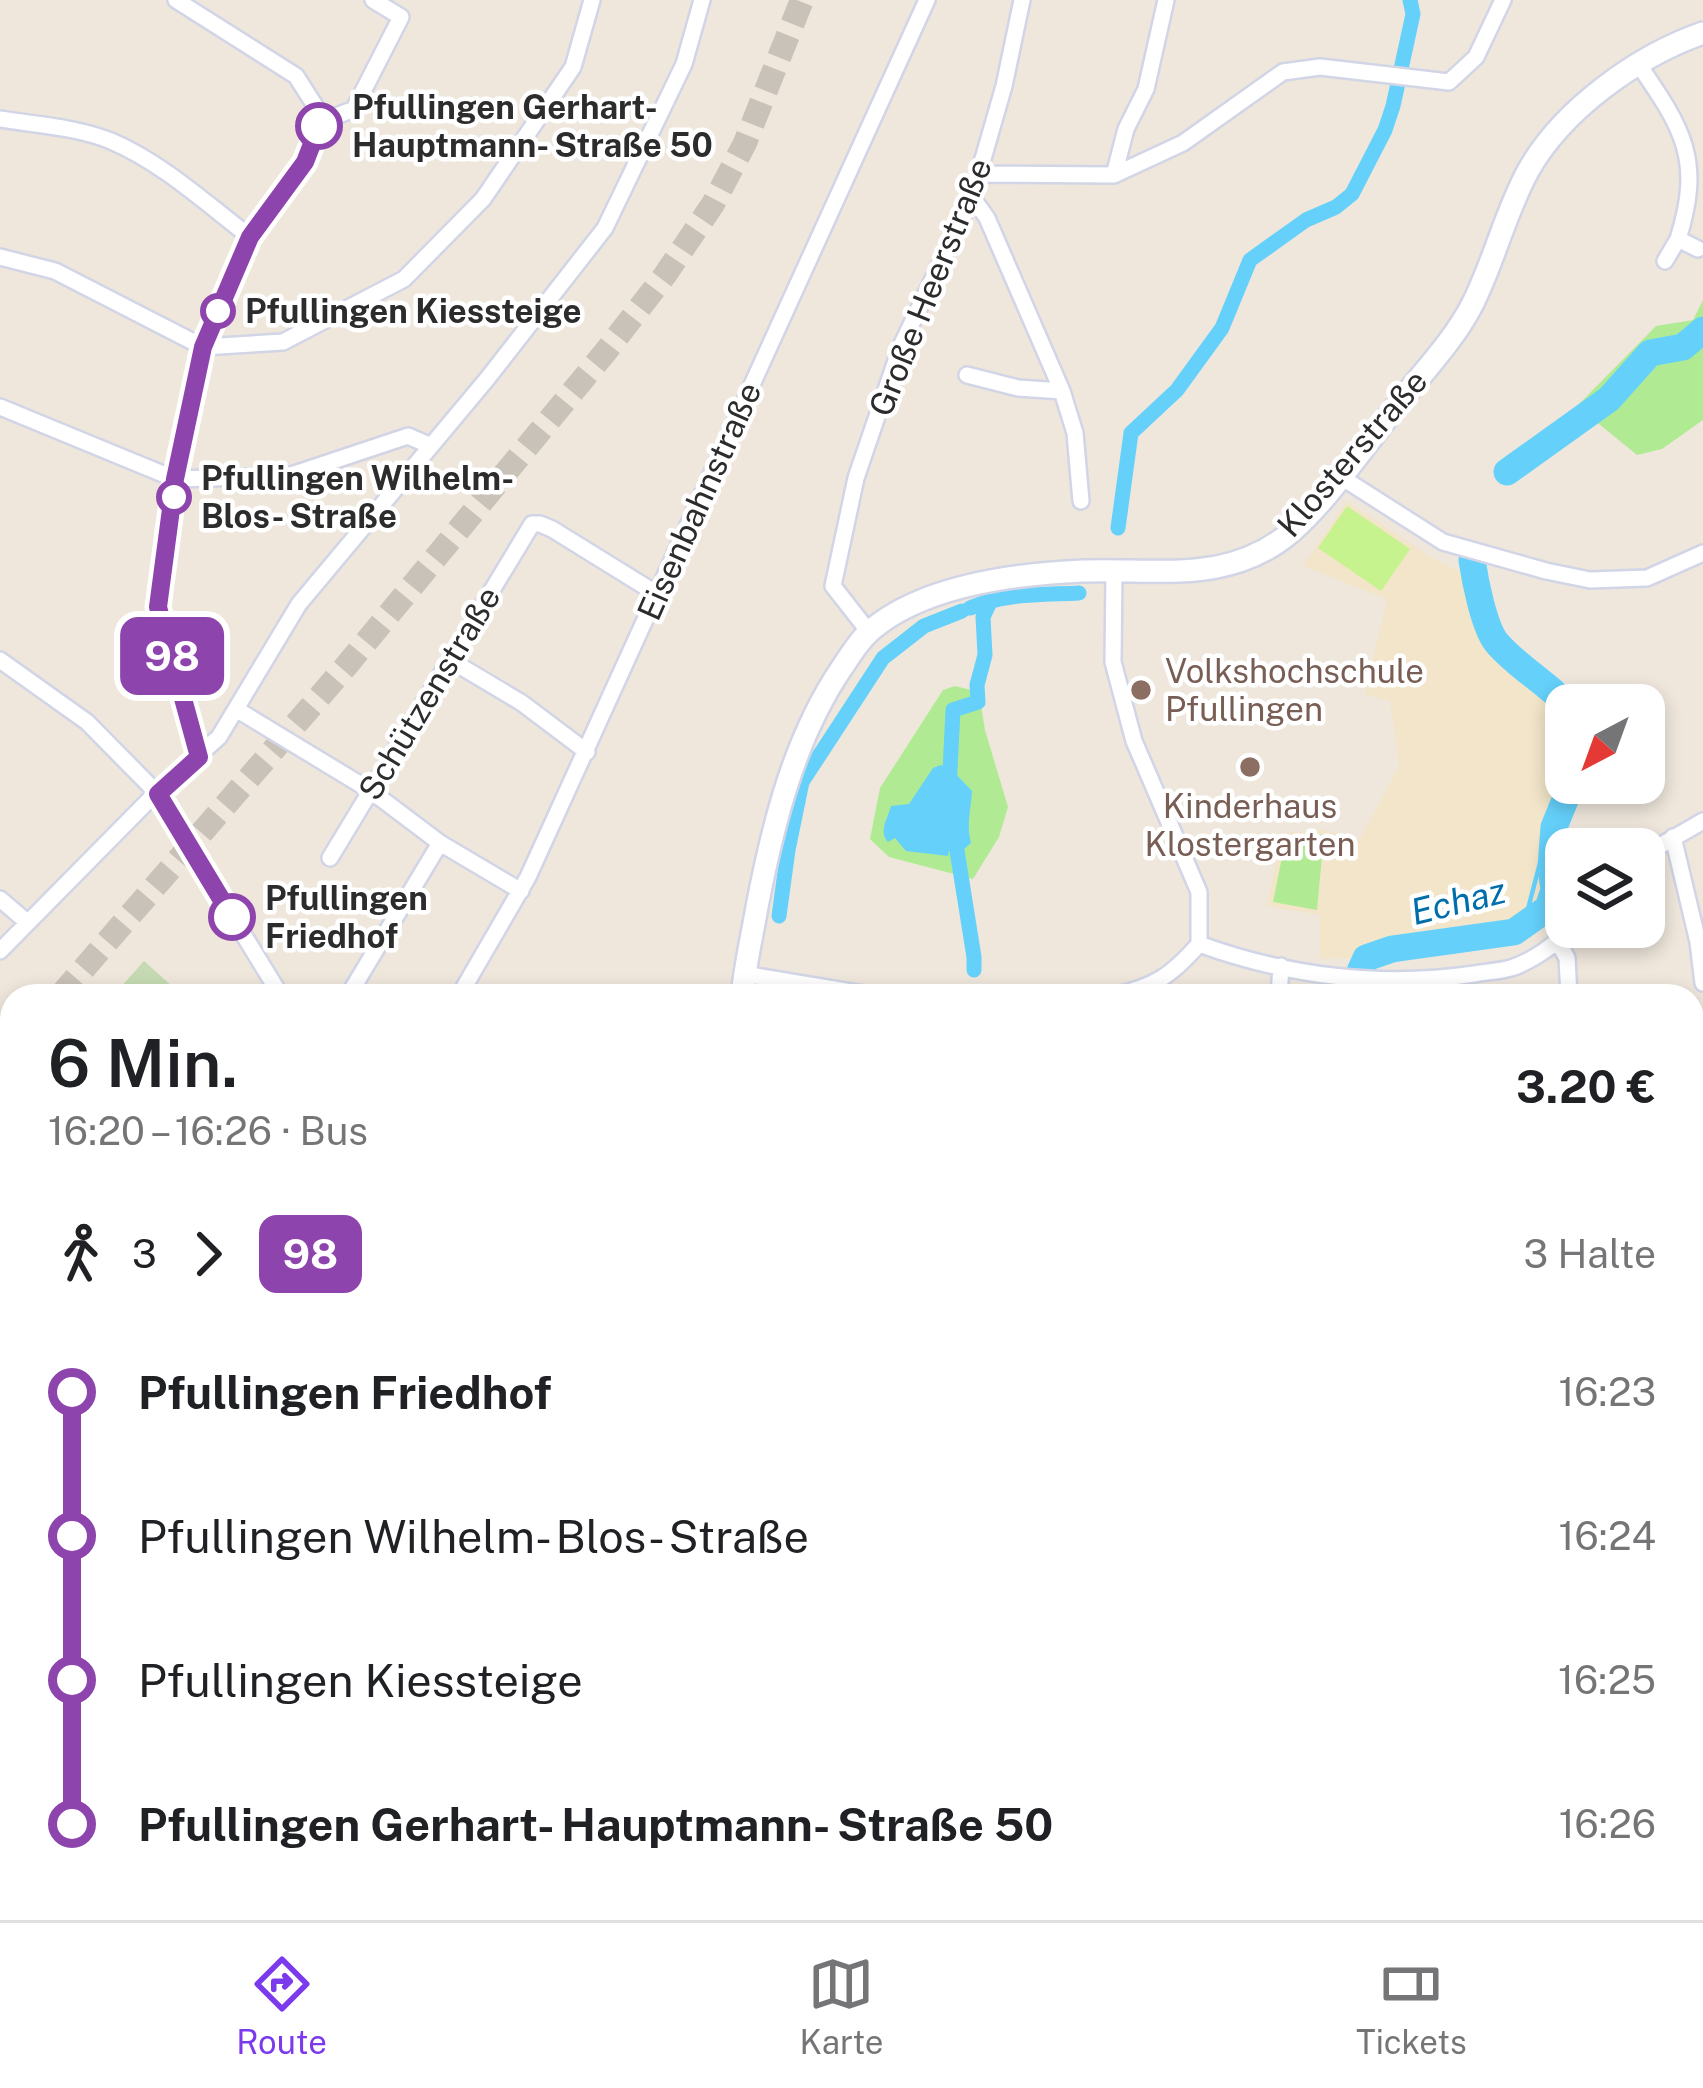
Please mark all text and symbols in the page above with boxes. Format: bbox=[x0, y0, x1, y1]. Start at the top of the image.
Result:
place label: Pfullingen Gerhart- Hauptmann- Straße 50 bbox=[352, 88, 713, 164]
marker: Pfullingen Gerhart- Hauptmann- Straße 50 bbox=[297, 104, 341, 148]
street label: Große Heerstraße bbox=[861, 153, 999, 421]
place label: Pfullingen Kiessteige bbox=[245, 292, 582, 330]
marker: Pfullingen Kiessteige bbox=[202, 295, 234, 327]
street label: Klosterstraße bbox=[1269, 362, 1435, 544]
street label: Eisenbahnstraße bbox=[630, 376, 768, 626]
place label: Pfullingen Wilhelm- Blos- Straße bbox=[201, 459, 514, 535]
marker: Pfullingen Wilhelm- Blos- Straße bbox=[158, 481, 190, 513]
street label: Schützenstraße bbox=[350, 580, 508, 806]
line badge: 98 bbox=[118, 617, 226, 695]
text: 98 bbox=[144, 631, 200, 680]
place label: Volkshochschule Pfullingen bbox=[1165, 652, 1424, 728]
marker: Volkshochschule Pfullingen bbox=[1128, 677, 1154, 703]
north arrow bbox=[1545, 684, 1665, 804]
map controls bbox=[1545, 684, 1665, 948]
marker: Kinderhaus Klostergarten bbox=[1237, 754, 1263, 780]
place label: Kinderhaus Klostergarten bbox=[1145, 787, 1355, 863]
button: layers bbox=[1545, 828, 1665, 948]
water label: Echaz bbox=[1406, 869, 1510, 933]
place label: Pfullingen Friedhof bbox=[265, 879, 428, 955]
marker: Pfullingen Friedhof bbox=[210, 895, 254, 939]
text: 6 Min. bbox=[48, 1024, 238, 1102]
text: 3.20 € bbox=[1516, 1060, 1656, 1113]
text: 16:20 – 16:26 · Bus bbox=[48, 1108, 368, 1154]
icon: walk bbox=[48, 1221, 114, 1287]
icon: forward bbox=[175, 1221, 241, 1287]
text: 98 bbox=[283, 1229, 338, 1278]
text: 3 bbox=[132, 1231, 157, 1277]
text: 3 Halte bbox=[1524, 1231, 1656, 1277]
text: Pfullingen Friedhof bbox=[138, 1366, 552, 1419]
text: 16:23 bbox=[1558, 1369, 1656, 1415]
text: Pfullingen Wilhelm- Blos- Straße bbox=[138, 1510, 809, 1563]
text: 16:24 bbox=[1559, 1513, 1656, 1559]
text: Pfullingen Kiessteige bbox=[138, 1654, 583, 1707]
text: 16:25 bbox=[1558, 1657, 1656, 1703]
text: Pfullingen Gerhart- Hauptmann- Straße 50 bbox=[138, 1798, 1053, 1851]
text: 16:26 bbox=[1559, 1801, 1656, 1847]
tab: Route bbox=[236, 1951, 327, 2061]
tab: Karte bbox=[799, 1951, 883, 2061]
tab: Tickets bbox=[1356, 1951, 1467, 2061]

